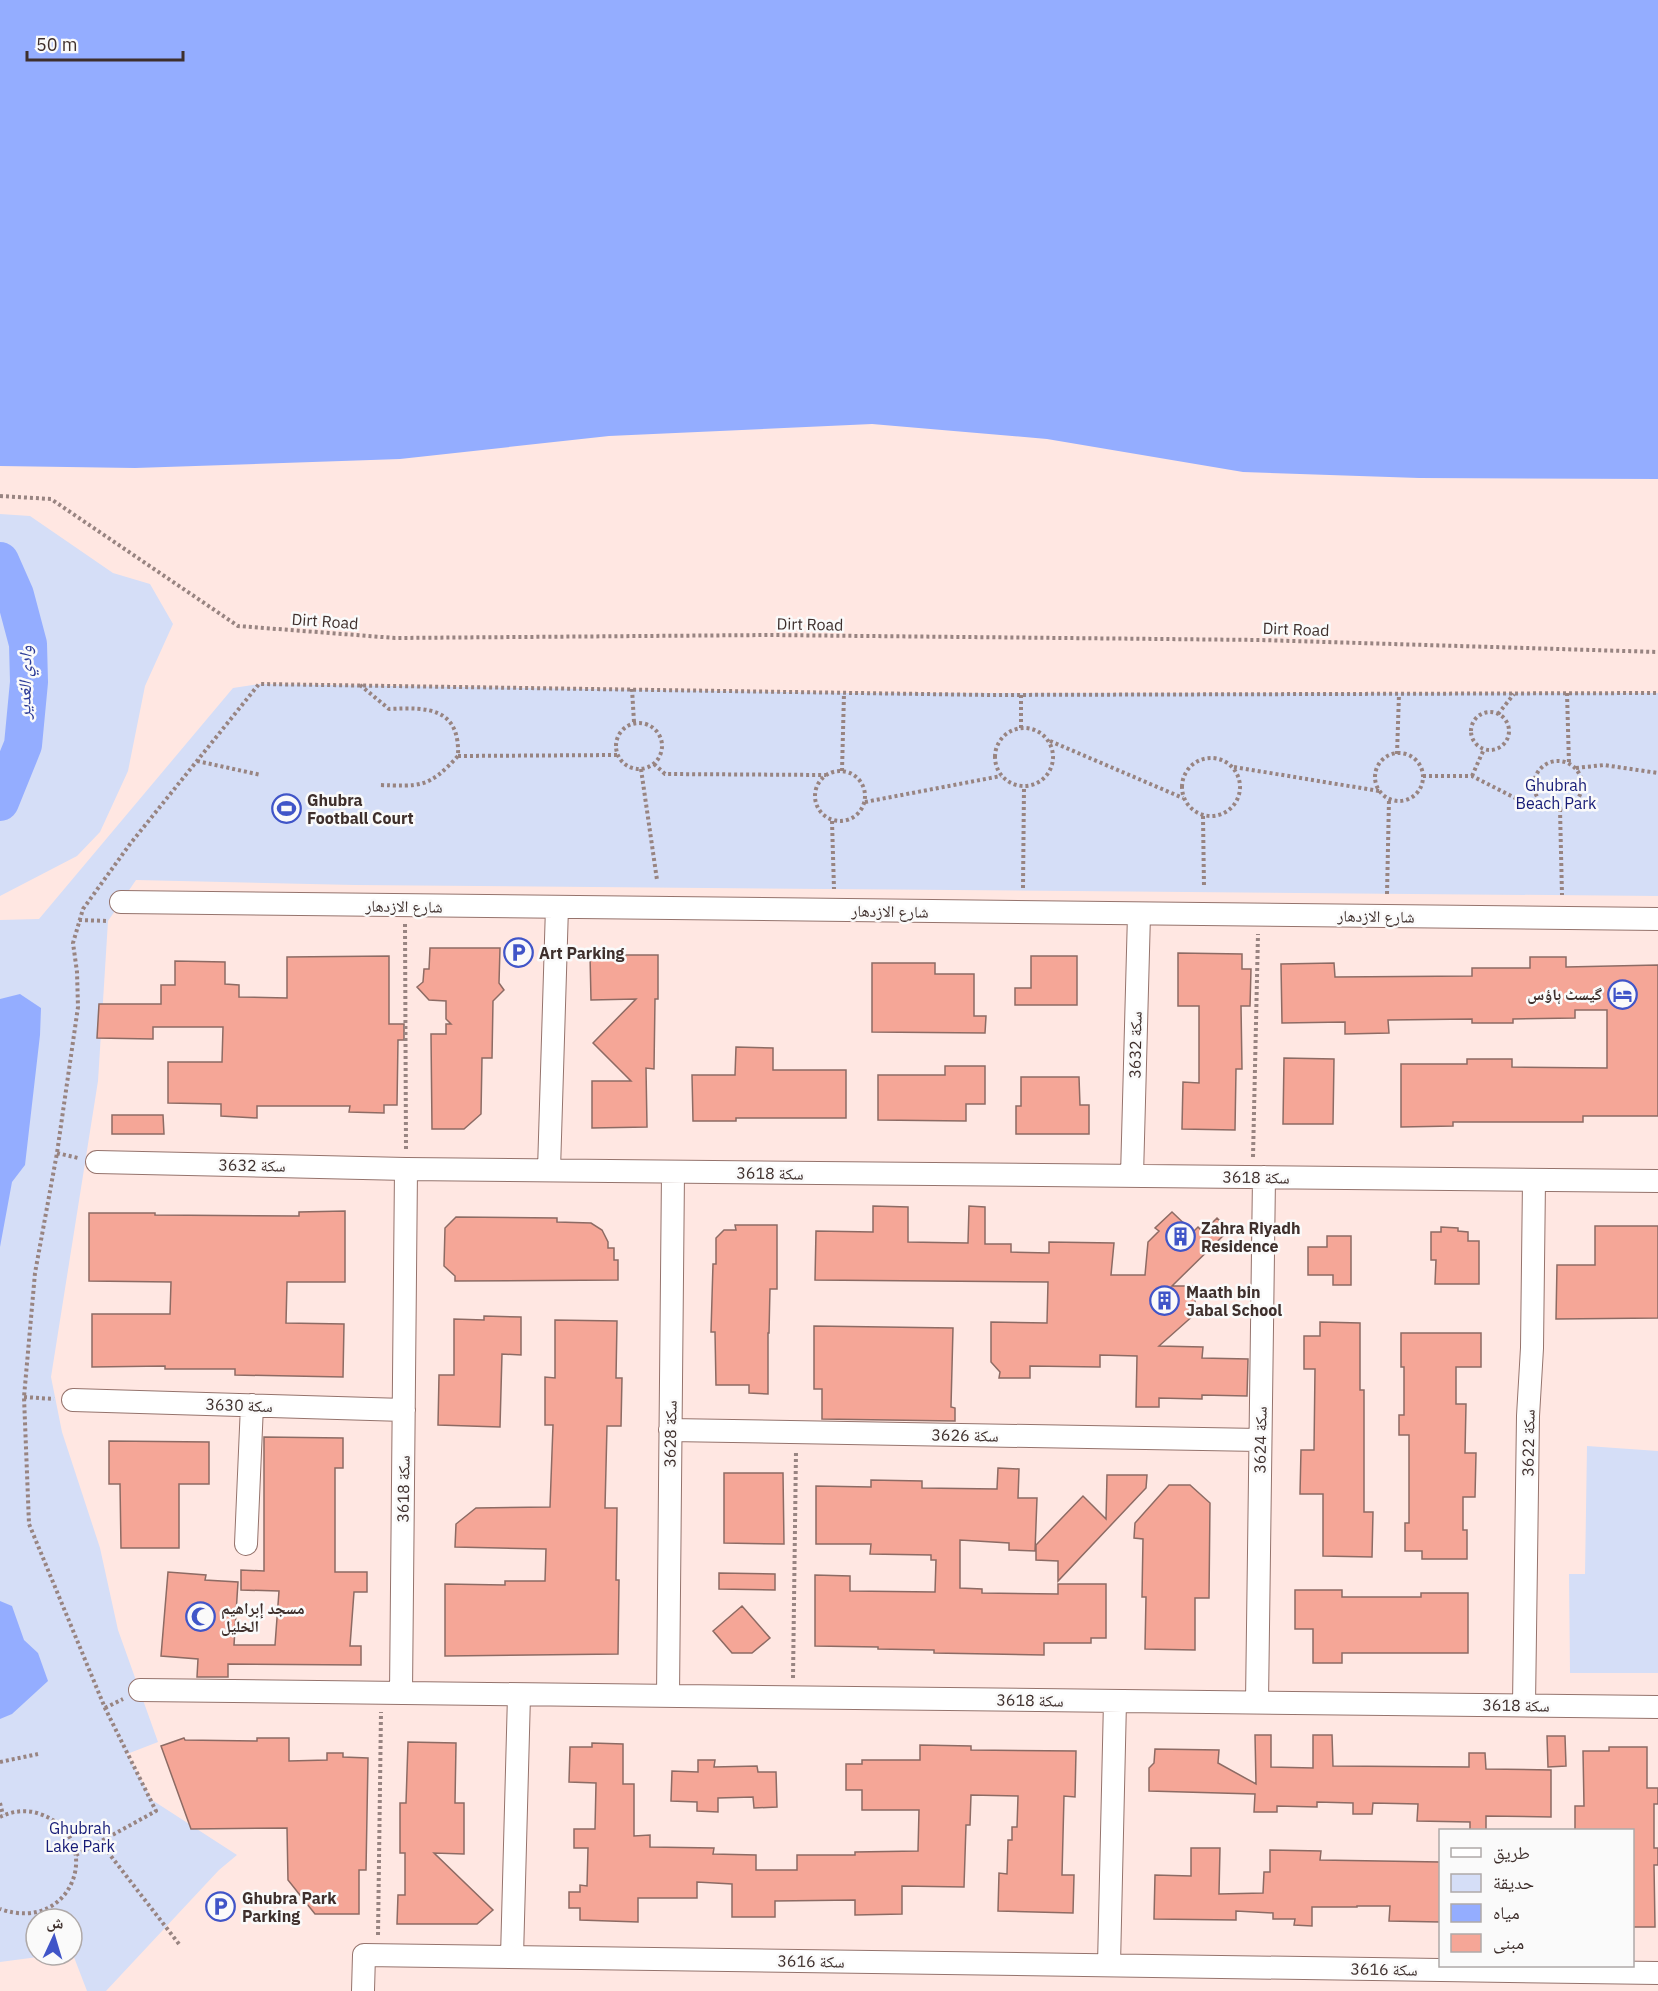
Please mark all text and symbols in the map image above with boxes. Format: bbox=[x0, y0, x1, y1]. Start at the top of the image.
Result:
scale bar bbox=[27, 24, 183, 62]
text: 50 m bbox=[36, 33, 78, 56]
street label: Dirt Road bbox=[291, 609, 359, 633]
street label: Dirt Road bbox=[776, 613, 844, 635]
street label: Dirt Road bbox=[1262, 618, 1330, 640]
water label: وادي الغدير bbox=[12, 645, 40, 721]
park label: Ghubrah Beach Park bbox=[1515, 775, 1597, 813]
place label: Ghubra Football Court bbox=[307, 790, 414, 828]
sports icon: Ghubra Football Court bbox=[270, 793, 302, 825]
street label: شارع الازدهار bbox=[364, 895, 443, 918]
street label: شارع الازدهار bbox=[850, 900, 929, 923]
street label: شارع الازدهار bbox=[1336, 905, 1415, 928]
parking icon: Art Parking bbox=[502, 937, 534, 969]
place label: Art Parking bbox=[539, 943, 625, 963]
hotel icon: گیسٹ ہاؤس bbox=[1607, 978, 1639, 1010]
place label: گیسٹ ہاؤس bbox=[1527, 984, 1602, 1004]
street label: سكة 3632 bbox=[1124, 1011, 1146, 1079]
street label: سكة 3632 bbox=[218, 1154, 286, 1176]
street label: سكة 3618 bbox=[736, 1162, 804, 1184]
street label: سكة 3618 bbox=[1222, 1166, 1290, 1188]
place label: Zahra Riyadh Residence bbox=[1201, 1218, 1301, 1256]
building icon: Zahra Riyadh Residence bbox=[1164, 1221, 1196, 1253]
place label: Maath bin Jabal School bbox=[1186, 1282, 1282, 1320]
building icon: Maath bin Jabal School bbox=[1149, 1285, 1181, 1317]
street label: سكة 3630 bbox=[205, 1394, 273, 1416]
street label: سكة 3628 bbox=[659, 1400, 681, 1468]
street label: سكة 3624 bbox=[1249, 1406, 1271, 1474]
street label: سكة 3622 bbox=[1517, 1409, 1539, 1477]
street label: سكة 3626 bbox=[931, 1424, 999, 1446]
street label: سكة 3618 bbox=[392, 1455, 414, 1523]
place label: مسجد إبراهيم الخليل bbox=[221, 1598, 304, 1636]
mosque icon: مسجد إبراهيم الخليل bbox=[184, 1601, 216, 1633]
street label: سكة 3618 bbox=[996, 1689, 1064, 1711]
street label: سكة 3618 bbox=[1482, 1694, 1550, 1716]
park label: Ghubrah Lake Park bbox=[45, 1818, 115, 1856]
legend bbox=[1439, 1829, 1634, 1967]
text: طريق bbox=[1493, 1841, 1530, 1864]
text: حديقة bbox=[1493, 1871, 1534, 1894]
place label: Ghubra Park Parking bbox=[242, 1888, 337, 1926]
parking icon: Ghubra Park Parking bbox=[205, 1891, 237, 1923]
text: مياه bbox=[1493, 1901, 1520, 1924]
north arrow bbox=[24, 1907, 84, 1967]
text: ش bbox=[46, 1911, 64, 1933]
text: مبنى bbox=[1493, 1931, 1524, 1954]
street label: سكة 3616 bbox=[777, 1950, 845, 1972]
street label: سكة 3616 bbox=[1350, 1958, 1418, 1980]

